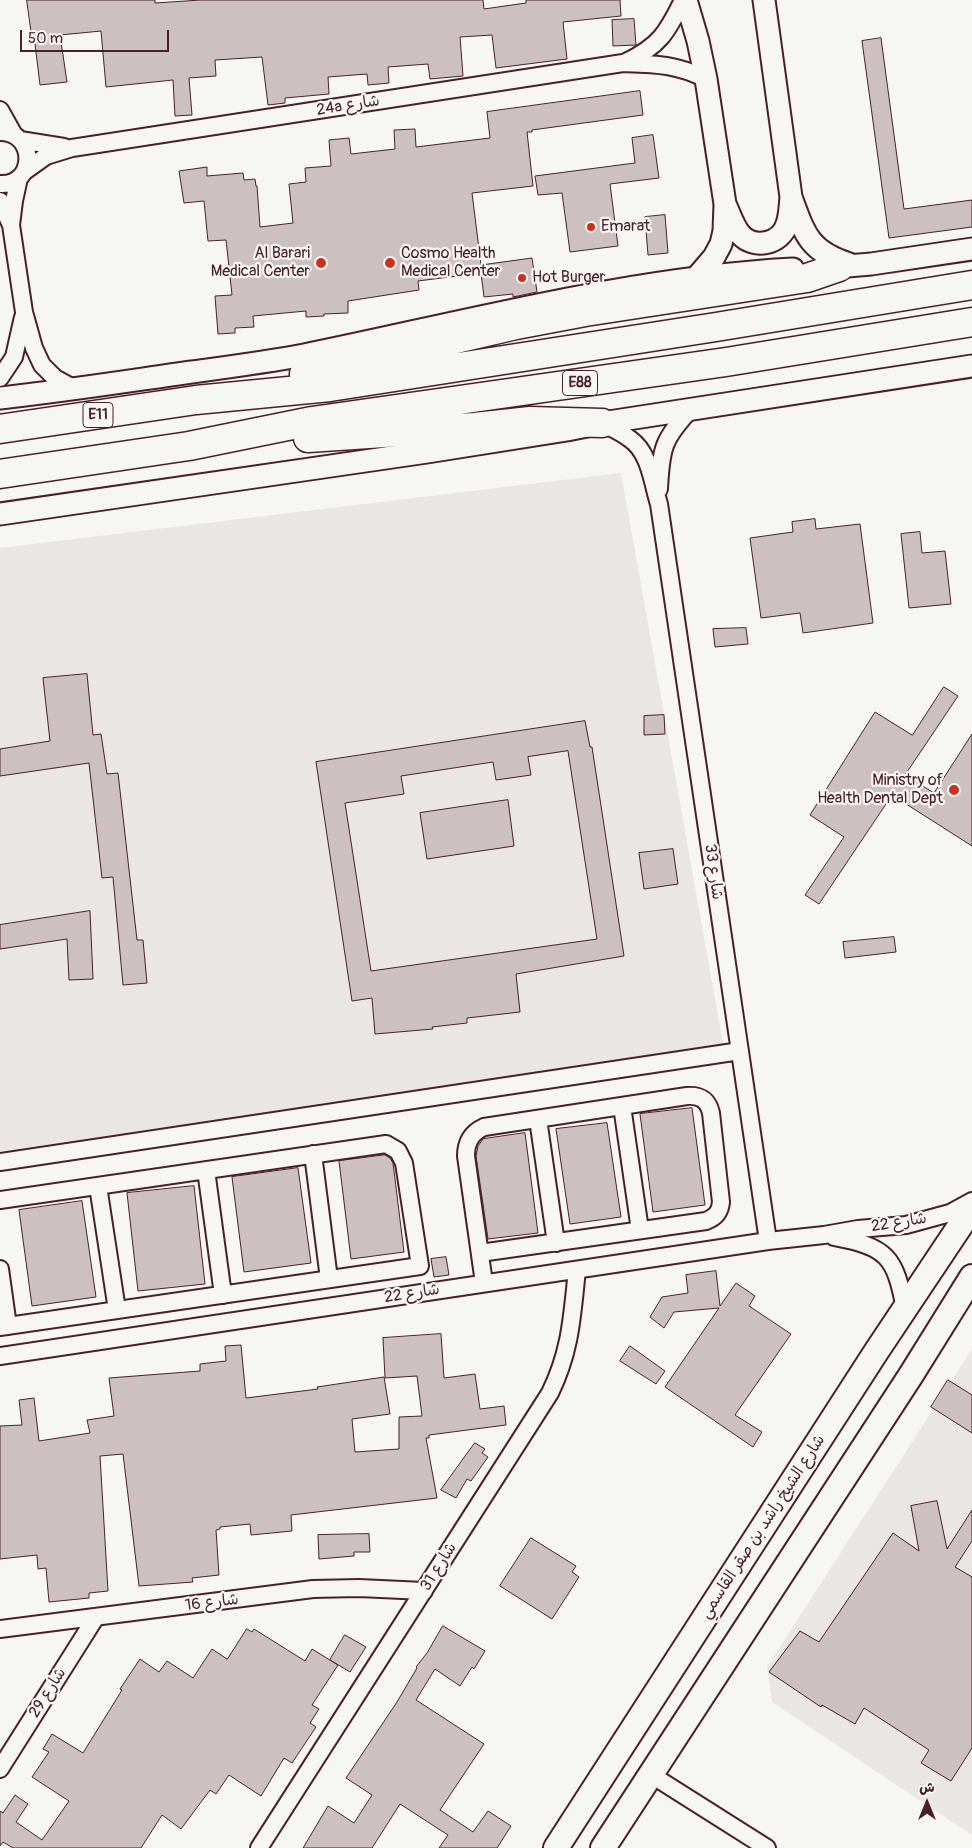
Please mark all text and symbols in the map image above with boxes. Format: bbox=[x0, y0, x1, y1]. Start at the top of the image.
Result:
scale bar bbox=[22, 20, 171, 52]
text: 50 m bbox=[28, 29, 63, 48]
street label: 24a شارع bbox=[315, 92, 381, 120]
place label: Emarat bbox=[601, 217, 650, 237]
marker: Emarat bbox=[585, 221, 597, 233]
place label: Al Barari Medical Center bbox=[211, 244, 310, 282]
place label: Cosmo Health Medical Center bbox=[401, 244, 500, 282]
marker: Al Barari Medical Center bbox=[314, 256, 328, 270]
marker: Cosmo Health Medical Center bbox=[383, 256, 397, 270]
place label: Hot Burger bbox=[532, 268, 605, 288]
marker: Hot Burger bbox=[516, 272, 528, 284]
road number: E88 bbox=[562, 370, 598, 396]
road number: E11 bbox=[83, 402, 113, 428]
place label: Ministry of Health Dental Dept bbox=[817, 771, 943, 809]
marker: Ministry of Health Dental Dept bbox=[947, 783, 961, 797]
street label: شارع 33 bbox=[700, 843, 726, 901]
street label: شارع 22 bbox=[870, 1209, 928, 1237]
street label: شارع 22 bbox=[383, 1280, 441, 1308]
street label: شارع الشيخ راشد بن صقر القاسمي bbox=[696, 1431, 830, 1623]
street label: شارع 31 bbox=[417, 1539, 461, 1595]
street label: شارع 16 bbox=[184, 1590, 240, 1616]
street label: شارع 29 bbox=[25, 1664, 71, 1722]
north arrow bbox=[902, 1778, 952, 1828]
text: ش bbox=[919, 1779, 935, 1796]

